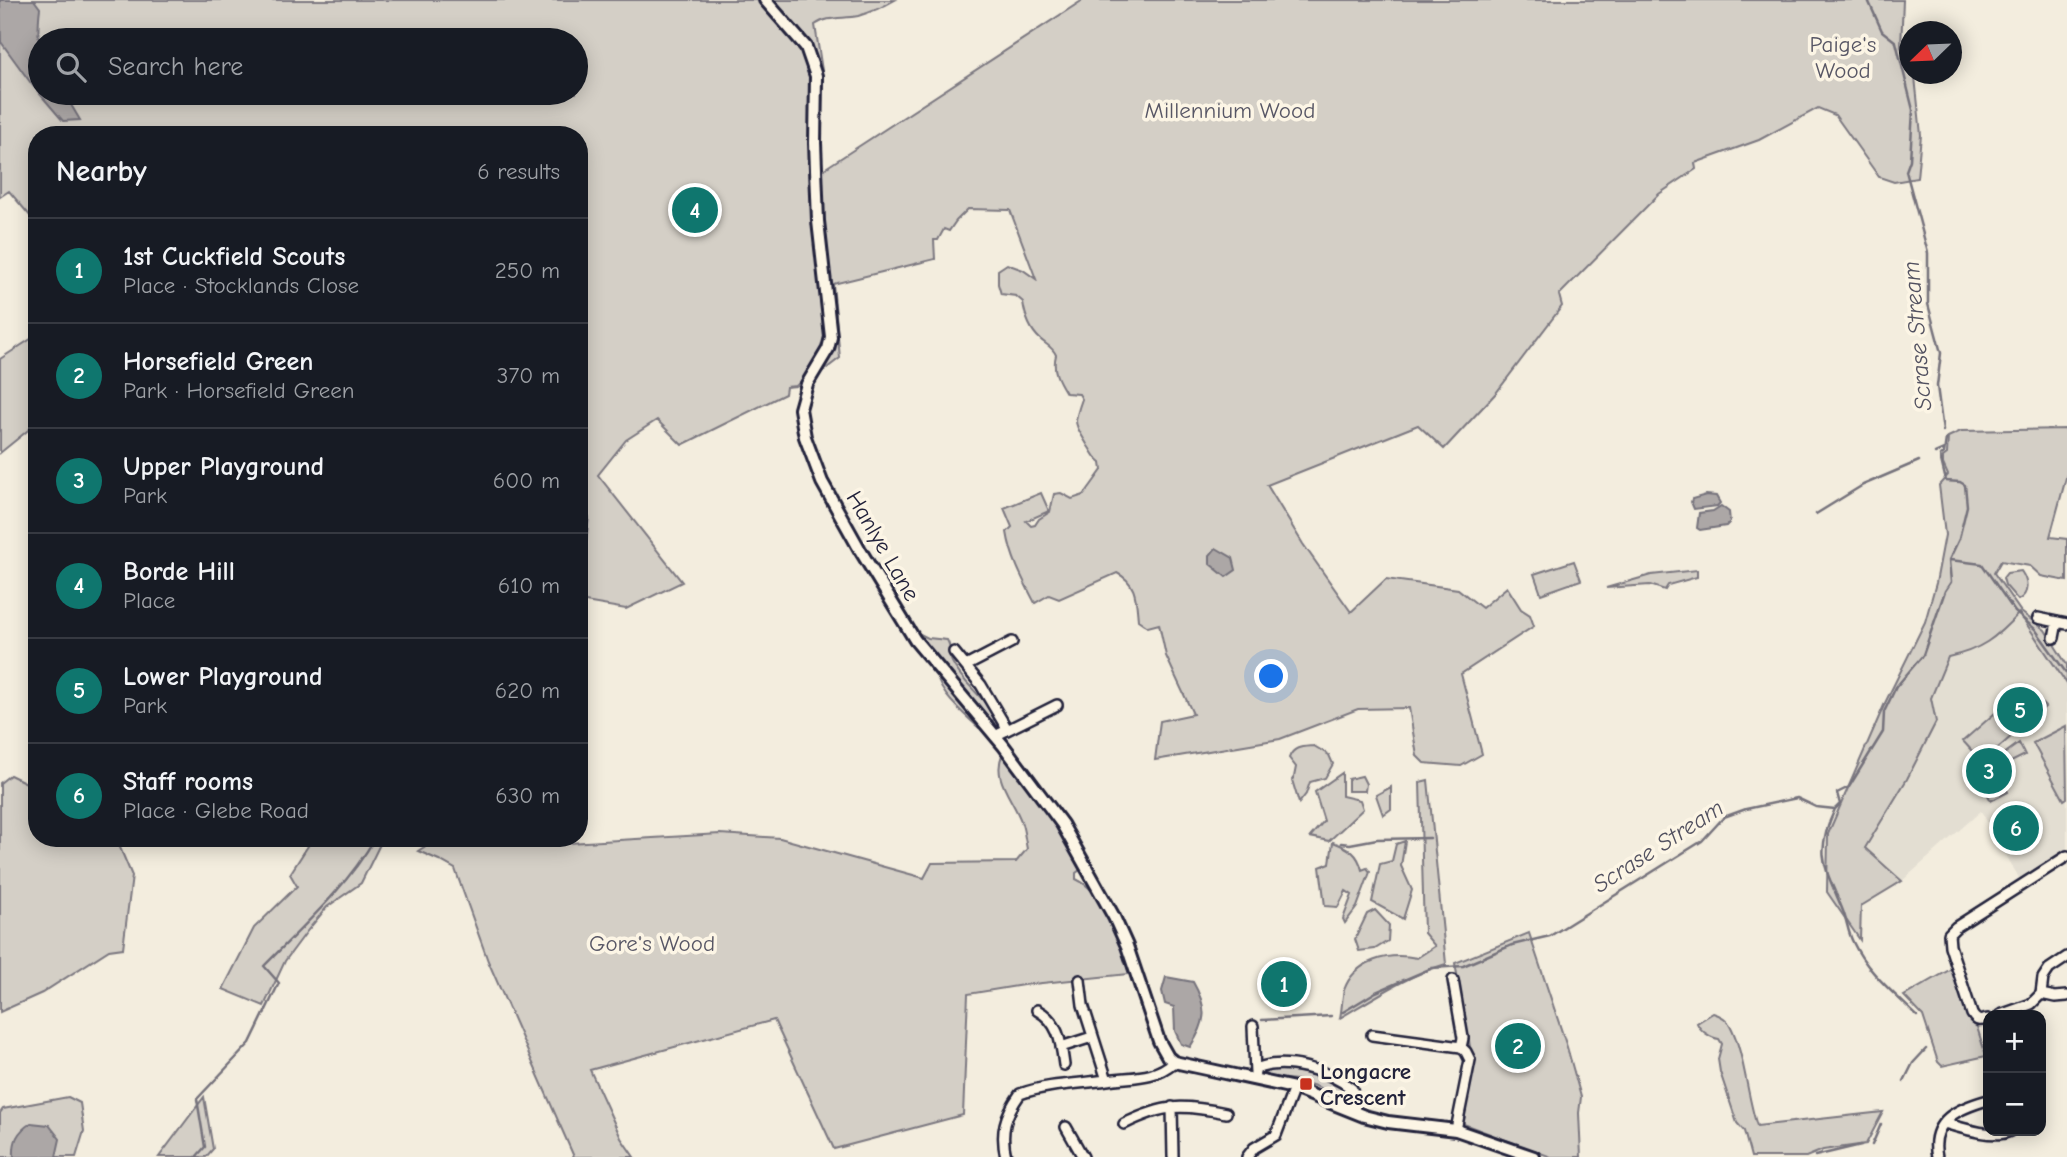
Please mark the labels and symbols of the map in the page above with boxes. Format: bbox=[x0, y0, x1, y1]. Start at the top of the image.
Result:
north arrow bbox=[1899, 21, 1962, 84]
park label: Paige's Wood bbox=[1810, 31, 1876, 84]
park label: Millennium Wood bbox=[1145, 97, 1315, 124]
pin: 4 bbox=[672, 184, 718, 236]
water label: Scrase Stream bbox=[1897, 260, 1937, 412]
street label: Hanlye Lane bbox=[841, 486, 925, 606]
your location bbox=[1254, 659, 1288, 693]
pin: 5 bbox=[1997, 684, 2043, 736]
pin: 3 bbox=[1966, 745, 2012, 797]
water label: Scrase Stream bbox=[1588, 793, 1728, 899]
pin: 6 bbox=[1993, 802, 2039, 854]
park label: Gore's Wood bbox=[589, 930, 715, 957]
pin: 1 bbox=[1261, 958, 1307, 1010]
pin: 2 bbox=[1495, 1020, 1541, 1072]
place label: Longacre Crescent bbox=[1320, 1058, 1411, 1111]
marker: Longacre Crescent bbox=[1298, 1076, 1314, 1092]

